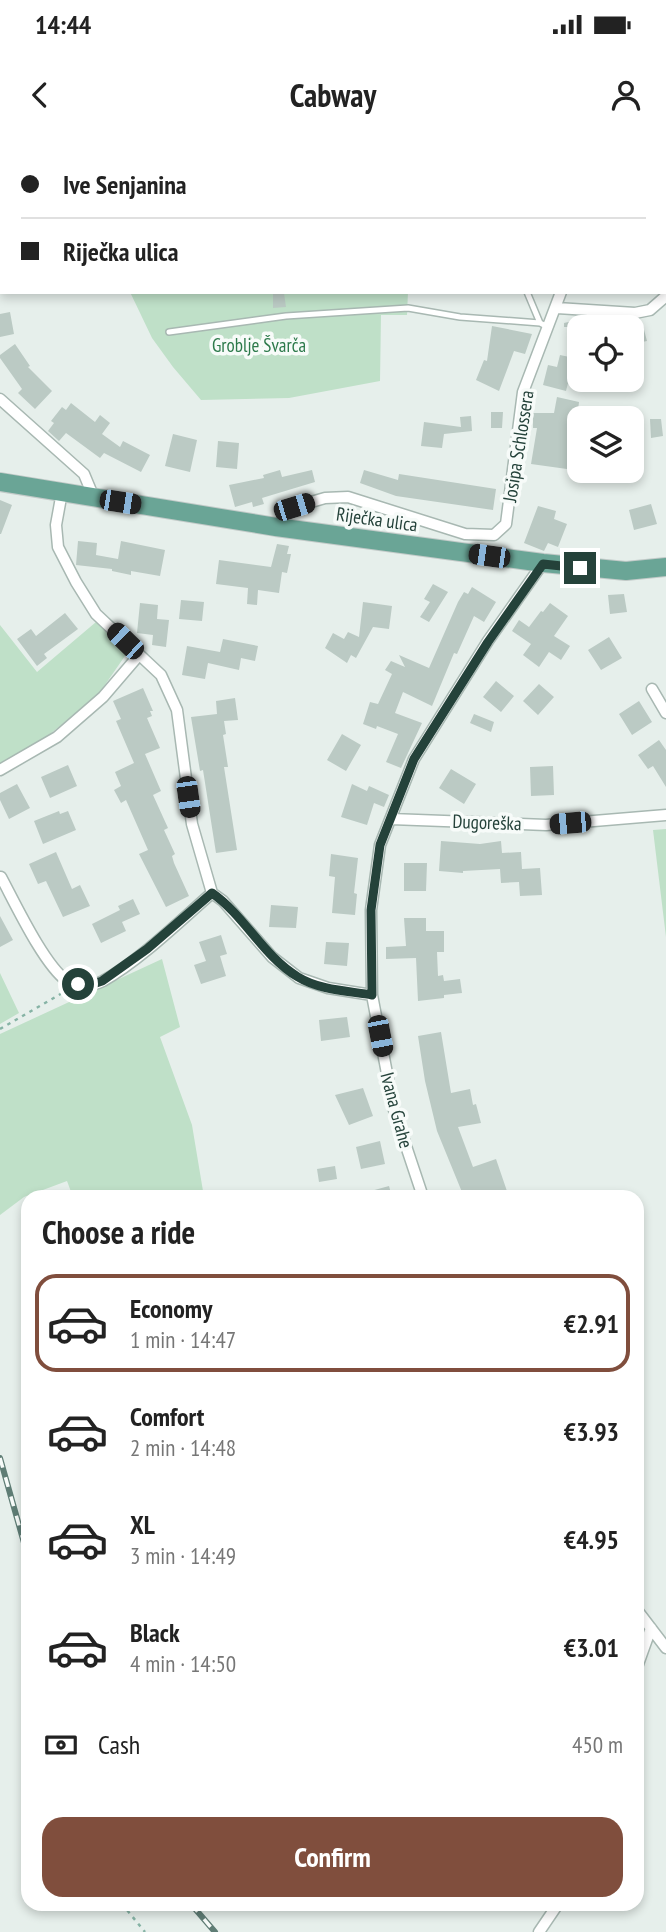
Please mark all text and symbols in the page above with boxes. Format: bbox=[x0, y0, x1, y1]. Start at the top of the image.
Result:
text: 14:44 bbox=[35, 8, 91, 41]
text: Cabway bbox=[290, 74, 376, 116]
icon: back bbox=[21, 76, 59, 114]
icon: person bbox=[607, 76, 645, 114]
text: Ive Senjanina bbox=[63, 168, 187, 201]
text: Riječka ulica bbox=[63, 235, 178, 268]
map controls bbox=[567, 315, 644, 483]
button: locate bbox=[567, 315, 644, 392]
park label: Groblje Švarča bbox=[212, 333, 306, 357]
street label: Josipa Schlossera bbox=[497, 389, 539, 504]
button: layers bbox=[567, 406, 644, 483]
car bbox=[98, 488, 143, 516]
car bbox=[271, 491, 318, 523]
street label: Riječka ulica bbox=[335, 501, 419, 537]
car bbox=[467, 543, 512, 569]
route end bbox=[564, 552, 596, 584]
car bbox=[103, 619, 148, 663]
car bbox=[175, 775, 202, 819]
street label: Dugoreška bbox=[452, 809, 522, 835]
car bbox=[549, 811, 592, 835]
route start bbox=[62, 968, 94, 1000]
car bbox=[366, 1013, 395, 1059]
street label: Ivana Grahe bbox=[375, 1069, 419, 1151]
text: Choose a ride bbox=[42, 1211, 195, 1253]
icon: car bbox=[46, 1292, 109, 1355]
text: Economy bbox=[130, 1292, 212, 1325]
text: €2.91 bbox=[564, 1307, 619, 1340]
text: 1 min · 14:47 bbox=[130, 1325, 236, 1354]
icon: car bbox=[46, 1400, 109, 1463]
text: Comfort bbox=[130, 1400, 204, 1433]
text: €3.93 bbox=[564, 1415, 619, 1448]
text: 2 min · 14:48 bbox=[130, 1433, 236, 1462]
icon: car bbox=[46, 1508, 109, 1571]
text: XL bbox=[130, 1508, 155, 1541]
text: €4.95 bbox=[564, 1523, 619, 1556]
text: 3 min · 14:49 bbox=[130, 1541, 236, 1570]
icon: car bbox=[46, 1616, 109, 1679]
text: Black bbox=[130, 1616, 180, 1649]
text: €3.01 bbox=[564, 1631, 619, 1664]
text: 4 min · 14:50 bbox=[130, 1649, 236, 1678]
icon: cash bbox=[42, 1726, 80, 1764]
text: Cash bbox=[98, 1728, 140, 1761]
text: 450 m bbox=[572, 1730, 623, 1759]
button: Confirm bbox=[42, 1817, 623, 1897]

